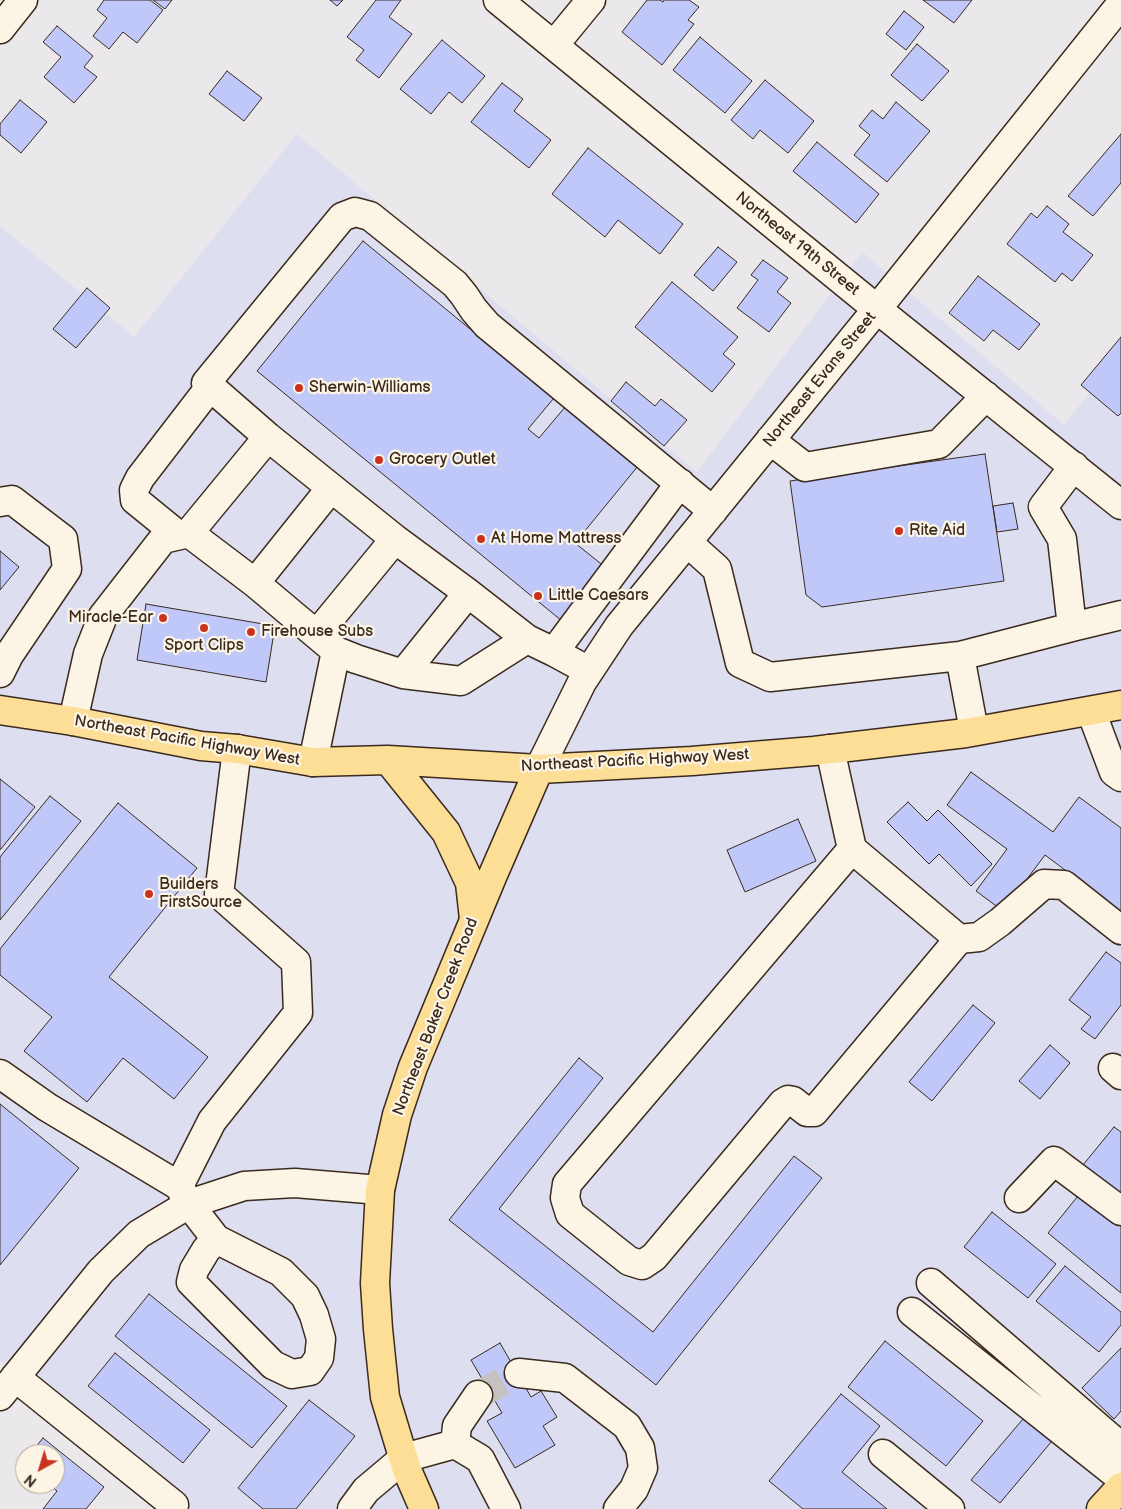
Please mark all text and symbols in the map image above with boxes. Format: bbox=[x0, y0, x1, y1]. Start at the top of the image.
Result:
street label: Northeast 19th Street bbox=[731, 188, 863, 300]
street label: Northeast Evans Street bbox=[759, 308, 881, 452]
place label: Sherwin-Williams bbox=[309, 378, 430, 398]
marker: Sherwin-Williams bbox=[293, 382, 305, 394]
place label: Grocery Outlet bbox=[389, 450, 496, 470]
marker: Grocery Outlet bbox=[373, 454, 385, 466]
place label: Rite Aid bbox=[909, 521, 965, 541]
marker: Rite Aid bbox=[893, 525, 905, 537]
place label: At Home Mattress bbox=[491, 529, 621, 549]
marker: At Home Mattress bbox=[475, 533, 487, 545]
place label: Little Caesars bbox=[548, 586, 649, 606]
marker: Little Caesars bbox=[532, 590, 544, 602]
place label: Miracle-Ear bbox=[68, 608, 153, 628]
marker: Miracle-Ear bbox=[157, 612, 169, 624]
marker: Sport Clips bbox=[198, 622, 210, 634]
place label: Firehouse Subs bbox=[261, 622, 373, 642]
marker: Firehouse Subs bbox=[245, 626, 257, 638]
place label: Sport Clips bbox=[164, 636, 244, 656]
street label: Northeast Pacific Highway West bbox=[73, 712, 301, 770]
street label: Northeast Pacific Highway West bbox=[520, 745, 750, 777]
place label: Builders FirstSource bbox=[159, 875, 242, 913]
marker: Builders FirstSource bbox=[143, 888, 155, 900]
street label: Northeast Baker Creek Road bbox=[389, 915, 483, 1119]
north arrow bbox=[15, 1444, 65, 1494]
text: N bbox=[21, 1470, 40, 1490]

